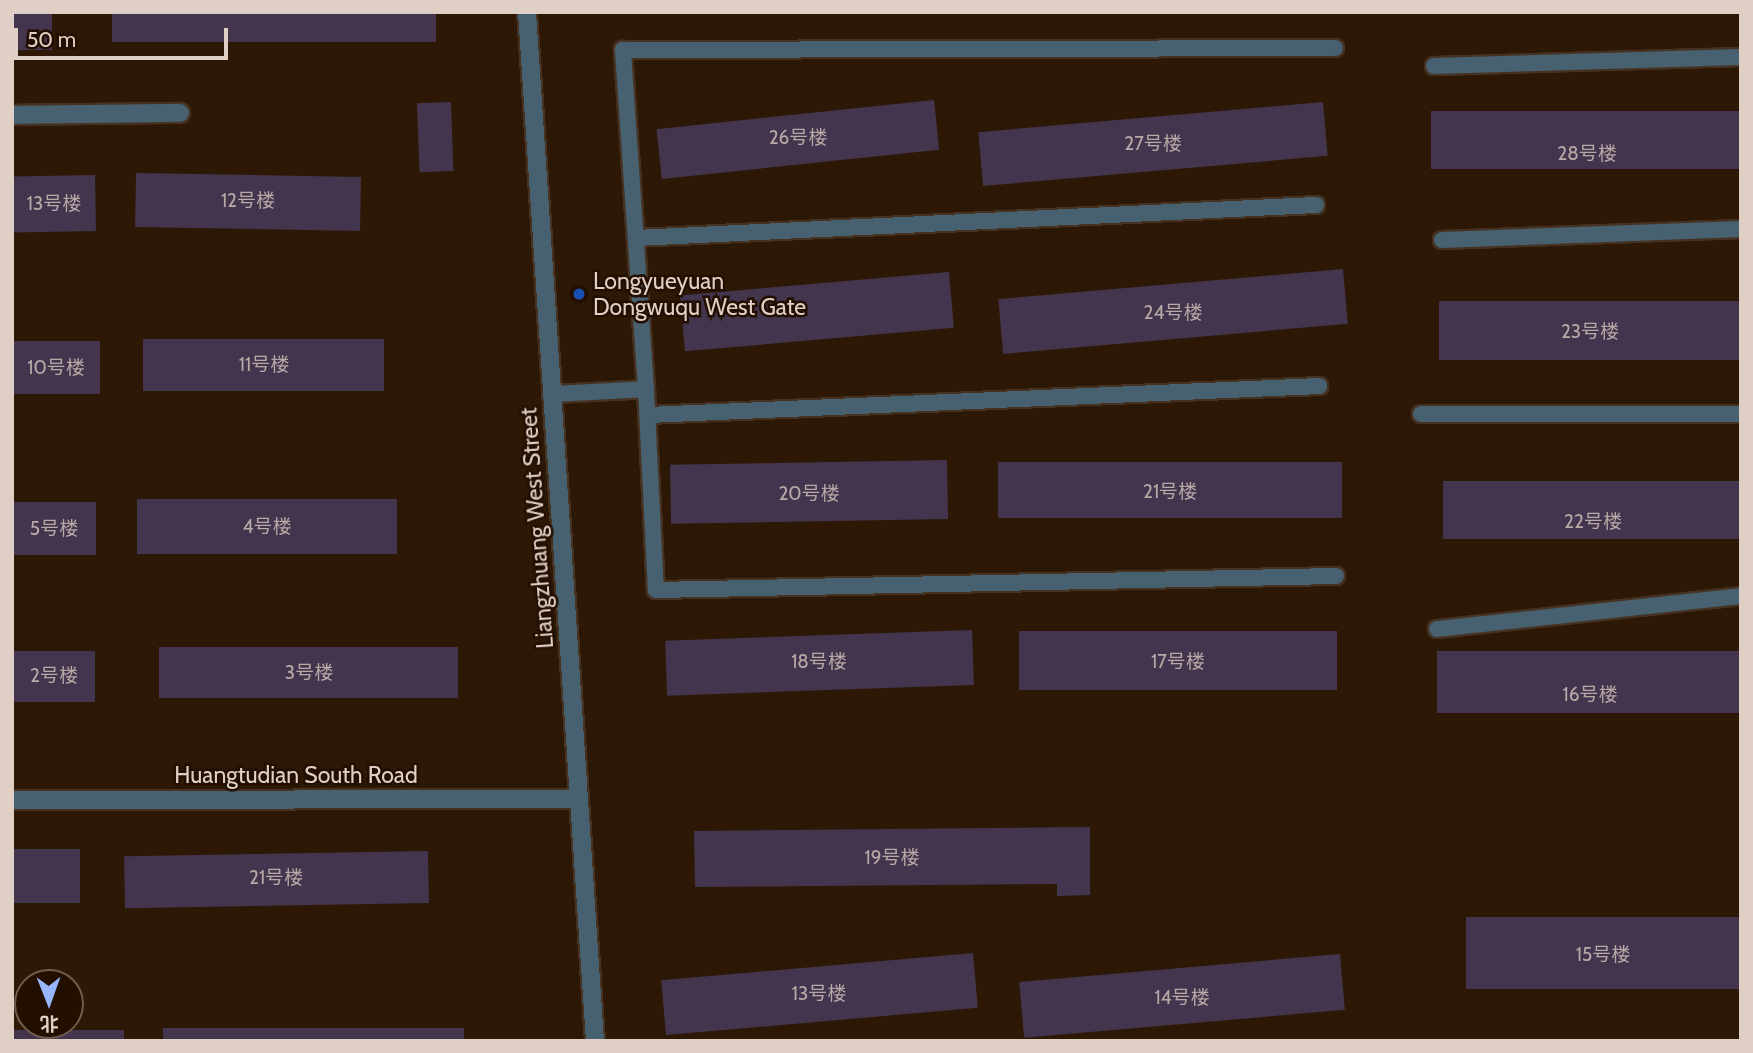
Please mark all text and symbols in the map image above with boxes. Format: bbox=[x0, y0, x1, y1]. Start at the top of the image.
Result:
scale bar bbox=[18, 14, 231, 58]
text: 50 m bbox=[27, 27, 76, 52]
house number: 26号楼 bbox=[769, 127, 827, 149]
house number: 27号楼 bbox=[1124, 133, 1182, 155]
house number: 28号楼 bbox=[1557, 143, 1617, 165]
house number: 12号楼 bbox=[221, 190, 275, 212]
house number: 13号楼 bbox=[27, 193, 81, 215]
place label: Longyueyuan Dongwuqu West Gate bbox=[593, 267, 806, 321]
marker: Longyueyuan Dongwuqu West Gate bbox=[571, 286, 587, 302]
house number: 24号楼 bbox=[1144, 302, 1202, 324]
house number: 23号楼 bbox=[1561, 321, 1619, 343]
house number: 11号楼 bbox=[239, 354, 289, 376]
house number: 10号楼 bbox=[27, 357, 85, 379]
street label: Liangzhuang West Street bbox=[515, 406, 559, 650]
house number: 21号楼 bbox=[1143, 481, 1197, 503]
house number: 20号楼 bbox=[778, 483, 840, 505]
house number: 22号楼 bbox=[1564, 511, 1622, 533]
house number: 4号楼 bbox=[243, 516, 291, 538]
house number: 5号楼 bbox=[30, 518, 78, 540]
house number: 18号楼 bbox=[791, 651, 847, 673]
house number: 17号楼 bbox=[1151, 651, 1205, 673]
house number: 3号楼 bbox=[285, 662, 333, 684]
house number: 2号楼 bbox=[30, 665, 78, 687]
house number: 16号楼 bbox=[1563, 684, 1617, 706]
street label: Huangtudian South Road bbox=[174, 761, 418, 789]
house number: 19号楼 bbox=[865, 847, 919, 869]
house number: 21号楼 bbox=[249, 867, 303, 889]
house number: 15号楼 bbox=[1576, 944, 1630, 966]
north arrow bbox=[14, 969, 84, 1039]
house number: 13号楼 bbox=[792, 983, 846, 1005]
house number: 14号楼 bbox=[1154, 987, 1210, 1009]
text: 北 bbox=[40, 1012, 59, 1035]

